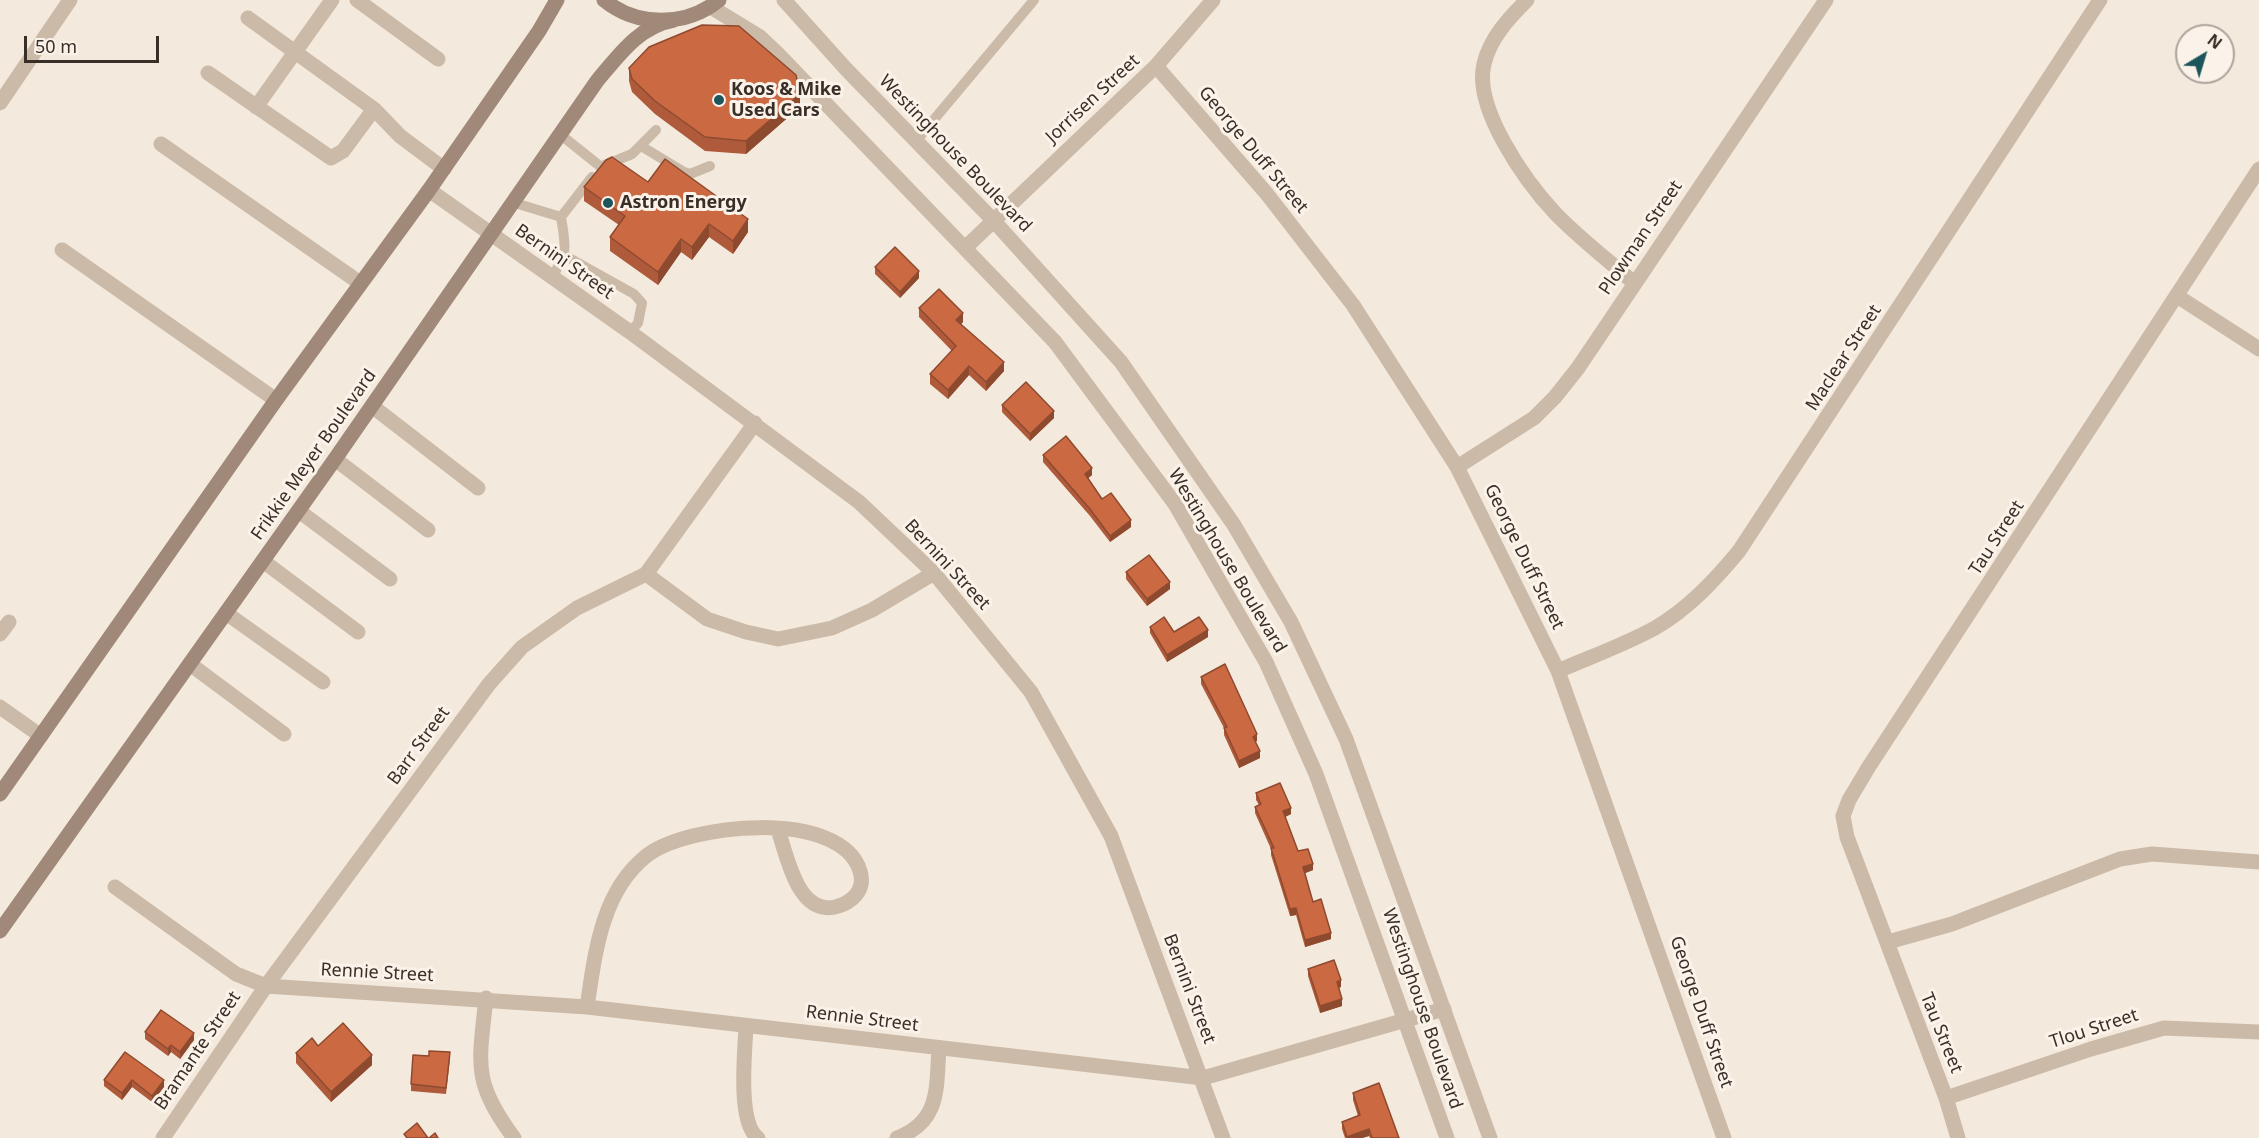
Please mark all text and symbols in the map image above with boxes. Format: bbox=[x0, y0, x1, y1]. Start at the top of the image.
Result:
scale bar bbox=[27, 24, 162, 62]
north arrow bbox=[2175, 24, 2235, 84]
text: N bbox=[2203, 29, 2227, 54]
text: 50 m bbox=[35, 34, 77, 58]
street label: Jorrisen Street bbox=[1042, 50, 1144, 148]
street label: Westinghouse Boulevard bbox=[874, 71, 1036, 237]
place label: Koos & Mike Used Cars bbox=[731, 79, 842, 122]
street label: George Duff Street bbox=[1194, 82, 1312, 218]
marker: Koos & Mike Used Cars bbox=[712, 93, 726, 107]
street label: Plowman Street bbox=[1595, 177, 1687, 299]
place label: Astron Energy bbox=[620, 192, 747, 214]
marker: Astron Energy bbox=[601, 196, 615, 210]
street label: Bernini Street bbox=[510, 220, 618, 304]
street label: Maclear Street bbox=[1802, 301, 1886, 415]
street label: Frikkie Meyer Boulevard bbox=[247, 366, 381, 544]
street label: Westinghouse Boulevard bbox=[1164, 465, 1290, 657]
street label: George Duff Street bbox=[1479, 481, 1569, 633]
street label: Tau Street bbox=[1965, 497, 2029, 579]
street label: Bernini Street bbox=[900, 515, 994, 615]
street label: Barr Street bbox=[383, 703, 455, 789]
street label: Westinghouse Boulevard bbox=[1378, 906, 1466, 1112]
street label: Bernini Street bbox=[1158, 931, 1220, 1047]
street label: George Duff Street bbox=[1665, 933, 1737, 1091]
street label: Rennie Street bbox=[320, 959, 434, 987]
street label: Bramante Street bbox=[150, 988, 246, 1114]
street label: Tau Street bbox=[1915, 990, 1967, 1076]
street label: Rennie Street bbox=[804, 1001, 920, 1037]
street label: Tlou Street bbox=[2047, 1005, 2141, 1053]

